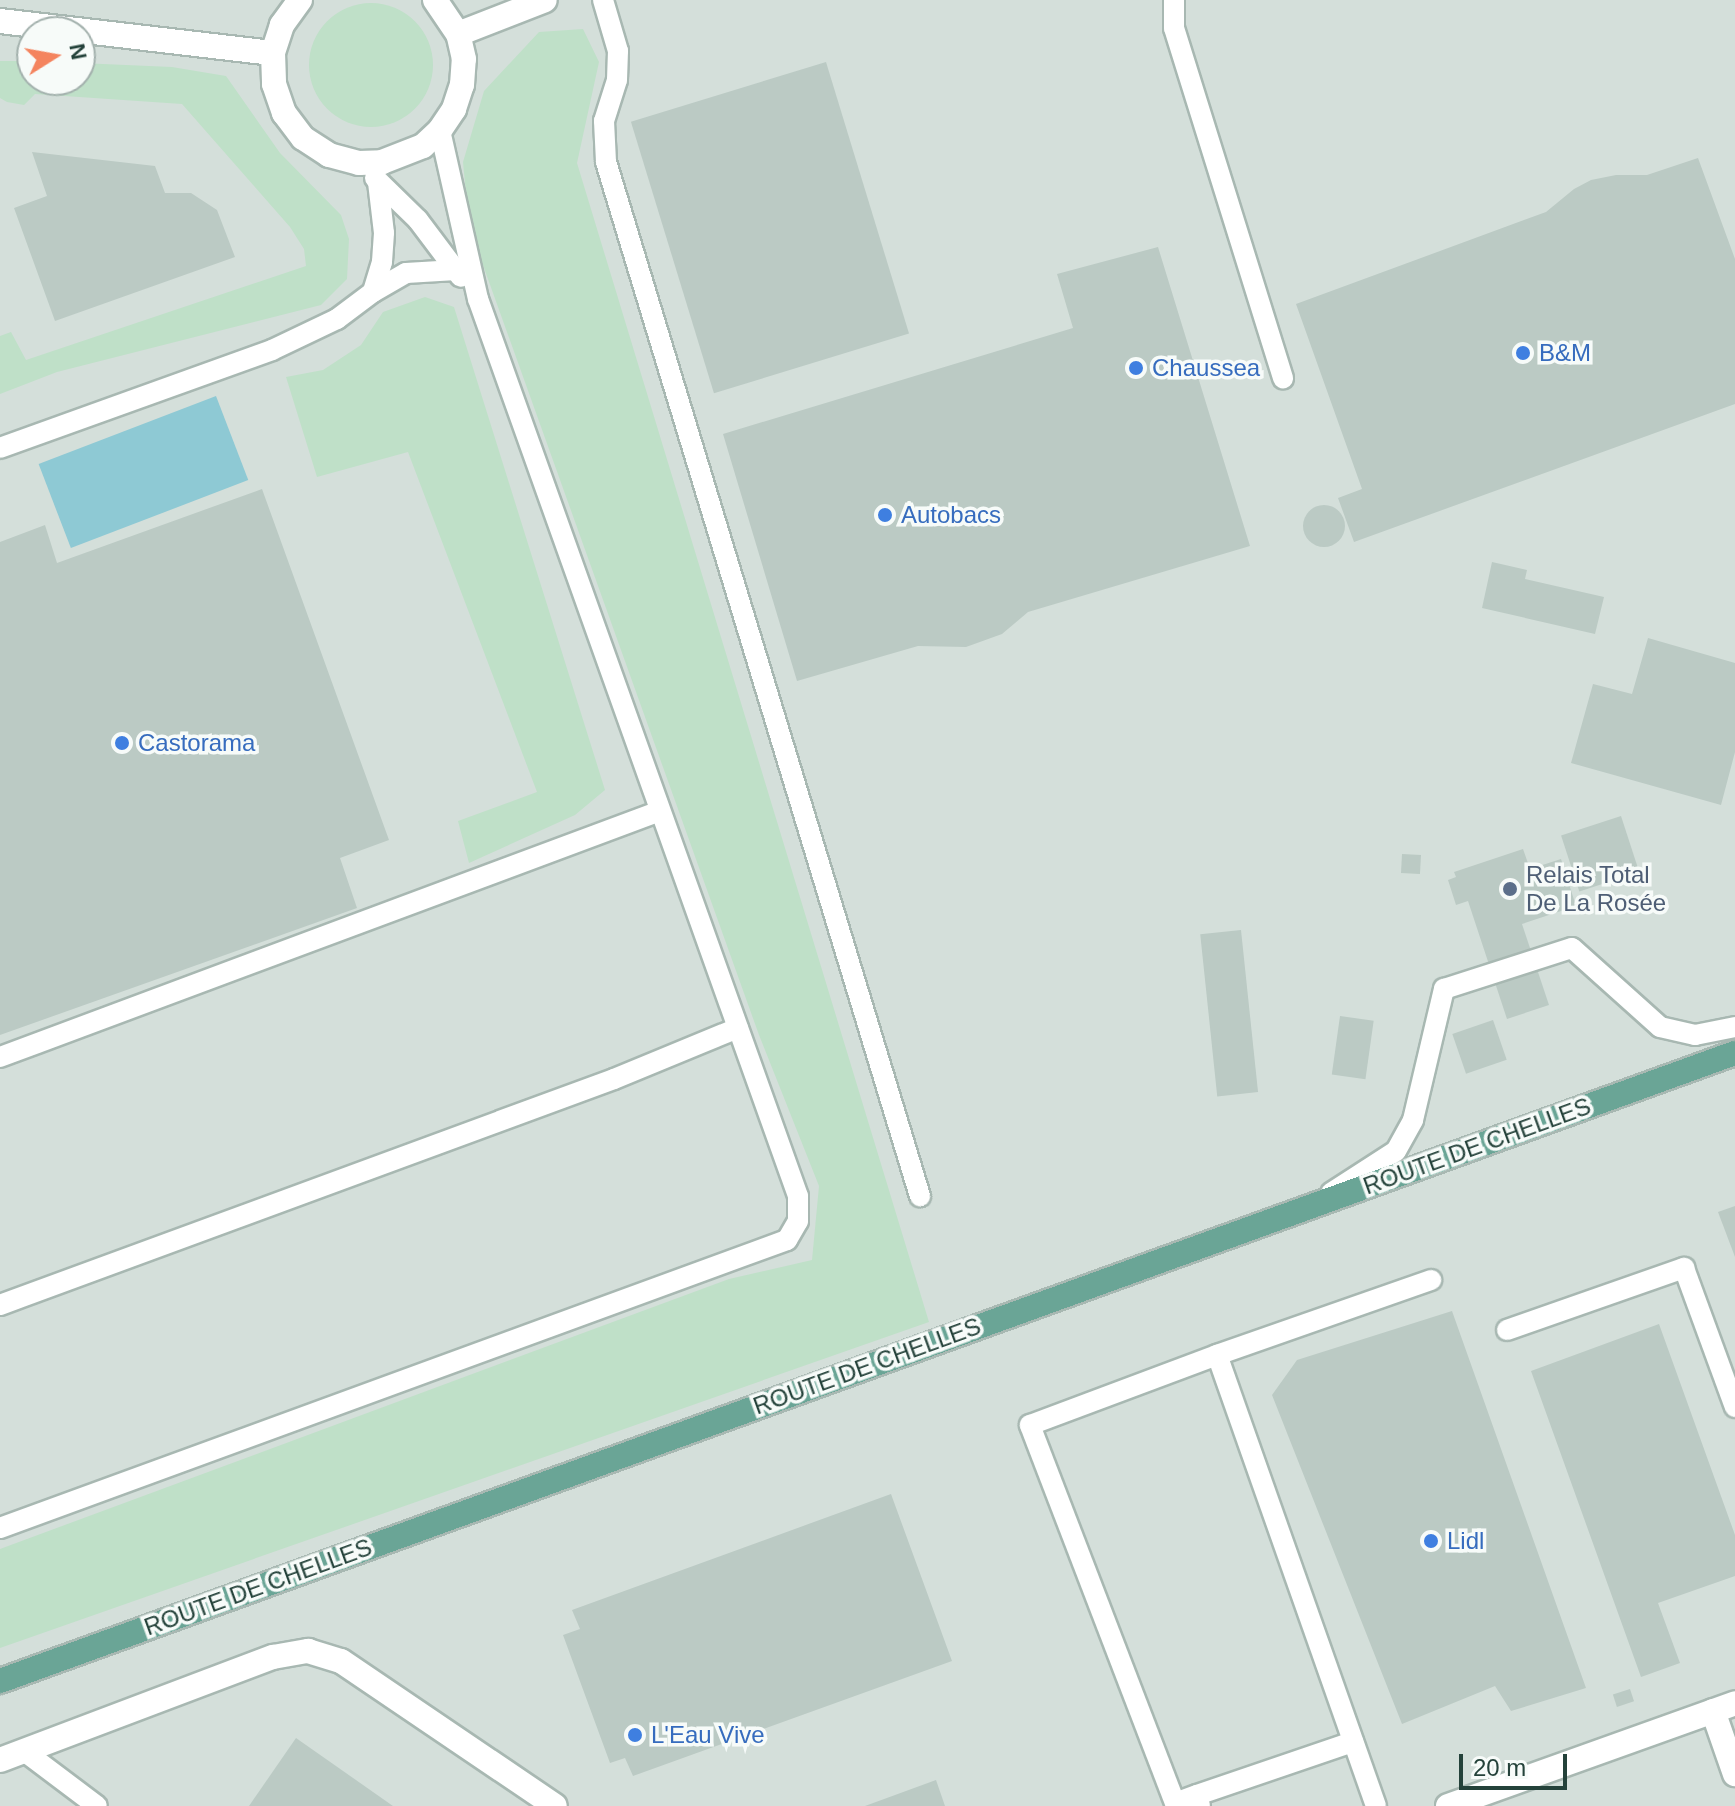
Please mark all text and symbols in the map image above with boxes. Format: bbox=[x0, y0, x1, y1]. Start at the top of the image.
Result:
north arrow bbox=[16, 16, 96, 96]
text: N bbox=[64, 42, 92, 62]
place label: B&M bbox=[1539, 339, 1591, 367]
marker: B&M bbox=[1514, 344, 1532, 362]
place label: Chaussea bbox=[1152, 354, 1260, 382]
marker: Chaussea bbox=[1127, 359, 1145, 377]
place label: Autobacs bbox=[901, 501, 1001, 529]
marker: Autobacs bbox=[876, 506, 894, 524]
place label: Castorama bbox=[138, 729, 255, 757]
marker: Castorama bbox=[113, 734, 131, 752]
place label: Relais Total De La Rosée bbox=[1526, 861, 1666, 917]
marker: Relais Total De La Rosée bbox=[1501, 880, 1519, 898]
street label: ROUTE DE CHELLES bbox=[1359, 1091, 1595, 1201]
street label: ROUTE DE CHELLES bbox=[749, 1311, 985, 1421]
place label: Lidl bbox=[1447, 1527, 1484, 1555]
street label: ROUTE DE CHELLES bbox=[140, 1532, 376, 1642]
marker: Lidl bbox=[1422, 1532, 1440, 1550]
place label: L'Eau Vive bbox=[651, 1721, 765, 1749]
marker: L'Eau Vive bbox=[626, 1726, 644, 1744]
scale bar bbox=[1463, 1738, 1571, 1788]
text: 20 m bbox=[1473, 1754, 1526, 1781]

